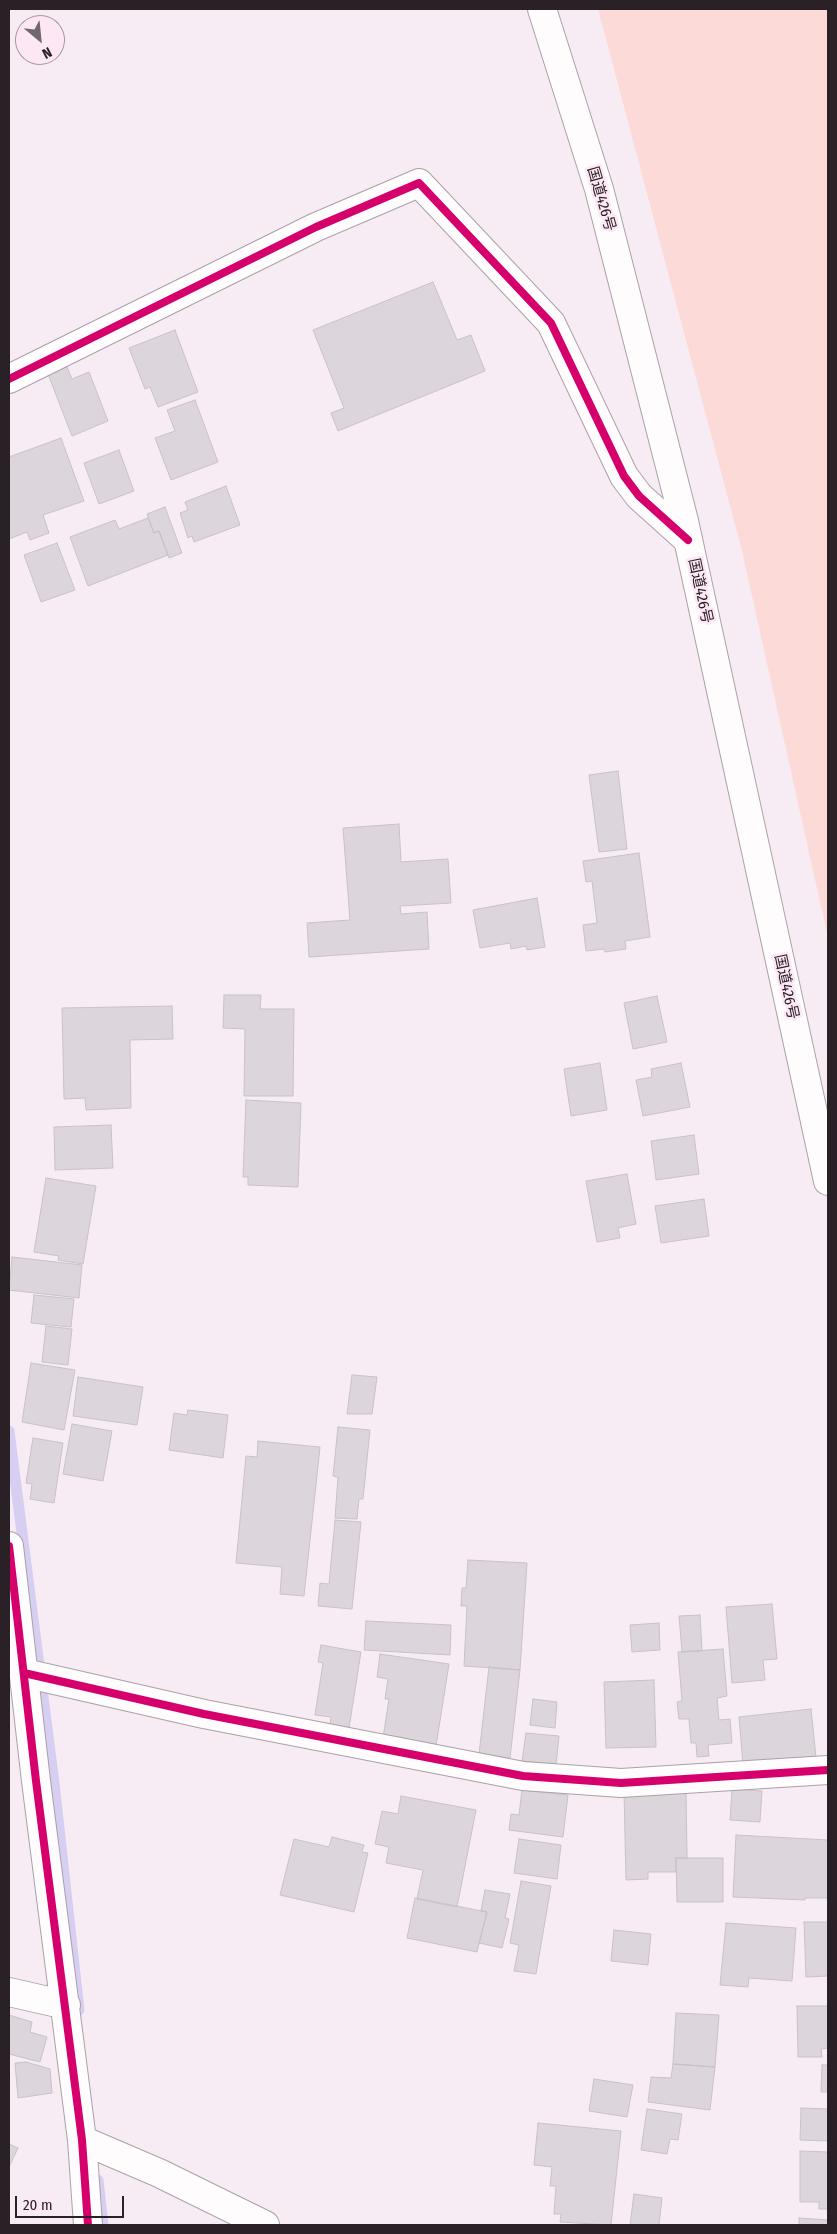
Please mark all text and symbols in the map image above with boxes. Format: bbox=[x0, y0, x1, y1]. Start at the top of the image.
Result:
north arrow bbox=[15, 15, 65, 65]
text: N bbox=[39, 43, 55, 62]
street label: 国道426号 bbox=[583, 165, 619, 233]
street label: 国道426号 bbox=[684, 557, 716, 625]
street label: 国道426号 bbox=[770, 953, 802, 1021]
scale bar bbox=[18, 2186, 126, 2218]
text: 20 m bbox=[23, 2196, 53, 2214]

